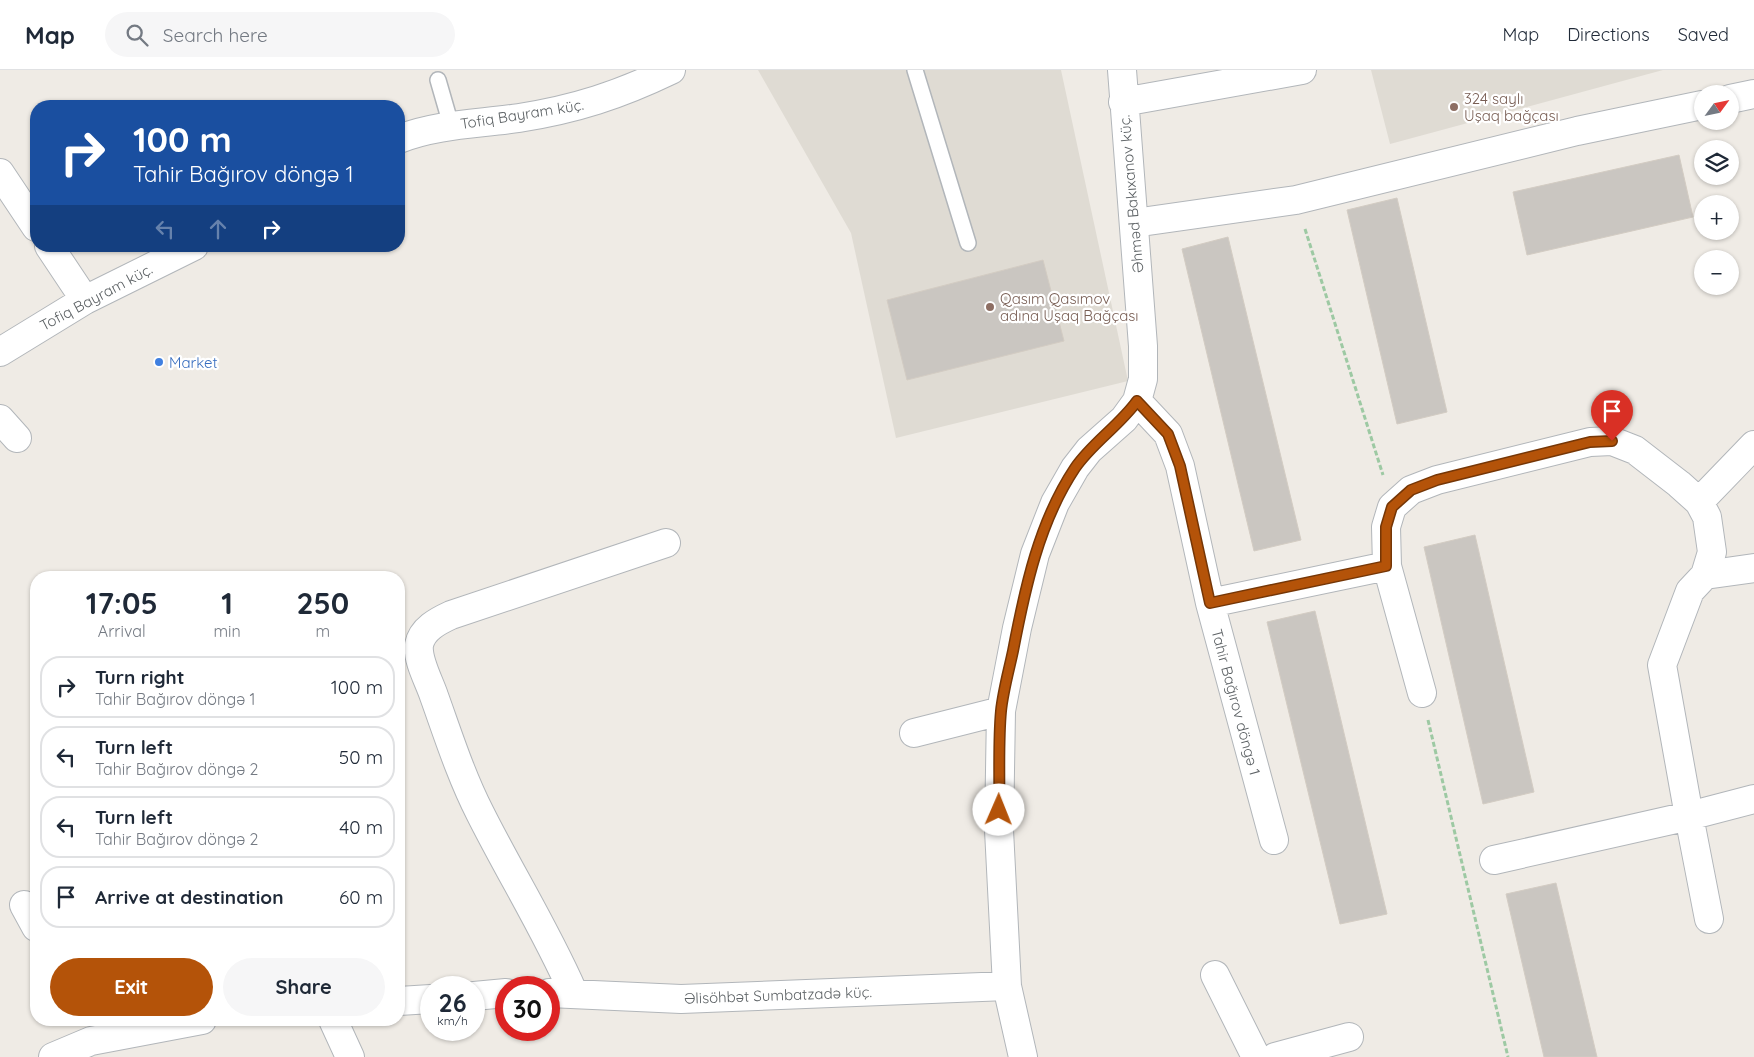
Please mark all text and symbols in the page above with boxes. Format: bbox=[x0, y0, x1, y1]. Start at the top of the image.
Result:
search box bbox=[105, 12, 455, 57]
text: Map bbox=[25, 20, 75, 50]
icon: search bbox=[123, 21, 151, 49]
text: Search here bbox=[163, 23, 268, 47]
text: Map bbox=[1502, 23, 1539, 46]
text: Directions bbox=[1567, 23, 1650, 46]
text: Saved bbox=[1678, 23, 1729, 46]
north arrow bbox=[1694, 85, 1739, 130]
map controls bbox=[1694, 85, 1739, 295]
place label: 324 saylı Uşaq bağçası bbox=[1464, 89, 1559, 125]
street label: Tofiq Bayram küç. bbox=[459, 95, 585, 133]
marker: 324 saylı Uşaq bağçası bbox=[1448, 101, 1460, 113]
street label: Əhməd Bakıxanov küç. bbox=[1115, 114, 1147, 274]
text: 100 m bbox=[133, 117, 232, 161]
icon: right bbox=[50, 120, 115, 185]
button: layers bbox=[1694, 140, 1739, 185]
text: Tahir Bağırov döngə 1 bbox=[133, 160, 354, 188]
button: + bbox=[1694, 195, 1739, 240]
icon: left bbox=[151, 215, 179, 243]
icon: ahead bbox=[204, 215, 232, 243]
icon: right bbox=[257, 215, 285, 243]
button: − bbox=[1694, 250, 1739, 295]
street label: Tofiq Bayram küç. bbox=[36, 259, 156, 335]
place label: Qasım Qasımov adına Uşaq Bağçası bbox=[1000, 289, 1139, 325]
marker: Qasım Qasımov adına Uşaq Bağçası bbox=[984, 301, 996, 313]
place label: Market bbox=[169, 353, 218, 372]
marker: Market bbox=[153, 356, 165, 368]
pin bbox=[1591, 390, 1633, 441]
icon: arrive bbox=[1598, 397, 1626, 425]
text: 17:05 bbox=[86, 584, 158, 622]
text: 1 bbox=[221, 584, 233, 622]
text: 250 bbox=[296, 584, 349, 622]
text: Arrival bbox=[98, 621, 146, 641]
text: min bbox=[213, 621, 241, 641]
text: m bbox=[316, 621, 330, 641]
street label: Tahir Bağırov döngə 1 bbox=[1207, 627, 1265, 777]
text: Turn right bbox=[95, 665, 184, 689]
icon: right bbox=[52, 673, 80, 701]
text: 100 m bbox=[331, 675, 383, 699]
text: Tahir Bağırov döngə 1 bbox=[95, 689, 255, 709]
text: Turn left bbox=[95, 735, 173, 759]
icon: left bbox=[52, 743, 80, 771]
text: 50 m bbox=[339, 745, 383, 769]
text: Tahir Bağırov döngə 2 bbox=[95, 759, 258, 779]
position arrow bbox=[972, 783, 1024, 835]
text: Turn left bbox=[95, 805, 173, 829]
icon: left bbox=[52, 813, 80, 841]
text: 40 m bbox=[339, 815, 383, 839]
text: Tahir Bağırov döngə 2 bbox=[95, 829, 258, 849]
icon: arrive bbox=[52, 883, 80, 911]
text: Arrive at destination bbox=[95, 885, 284, 909]
text: 60 m bbox=[339, 885, 383, 909]
button: Exit bbox=[50, 958, 213, 1016]
button: Share bbox=[223, 958, 385, 1016]
speed limit sign: 30 bbox=[495, 976, 560, 1041]
street label: Əlisöhbət Sumbatzadə küç. bbox=[684, 982, 872, 1008]
text: 26 bbox=[438, 987, 467, 1018]
text: km/h bbox=[437, 1013, 468, 1028]

